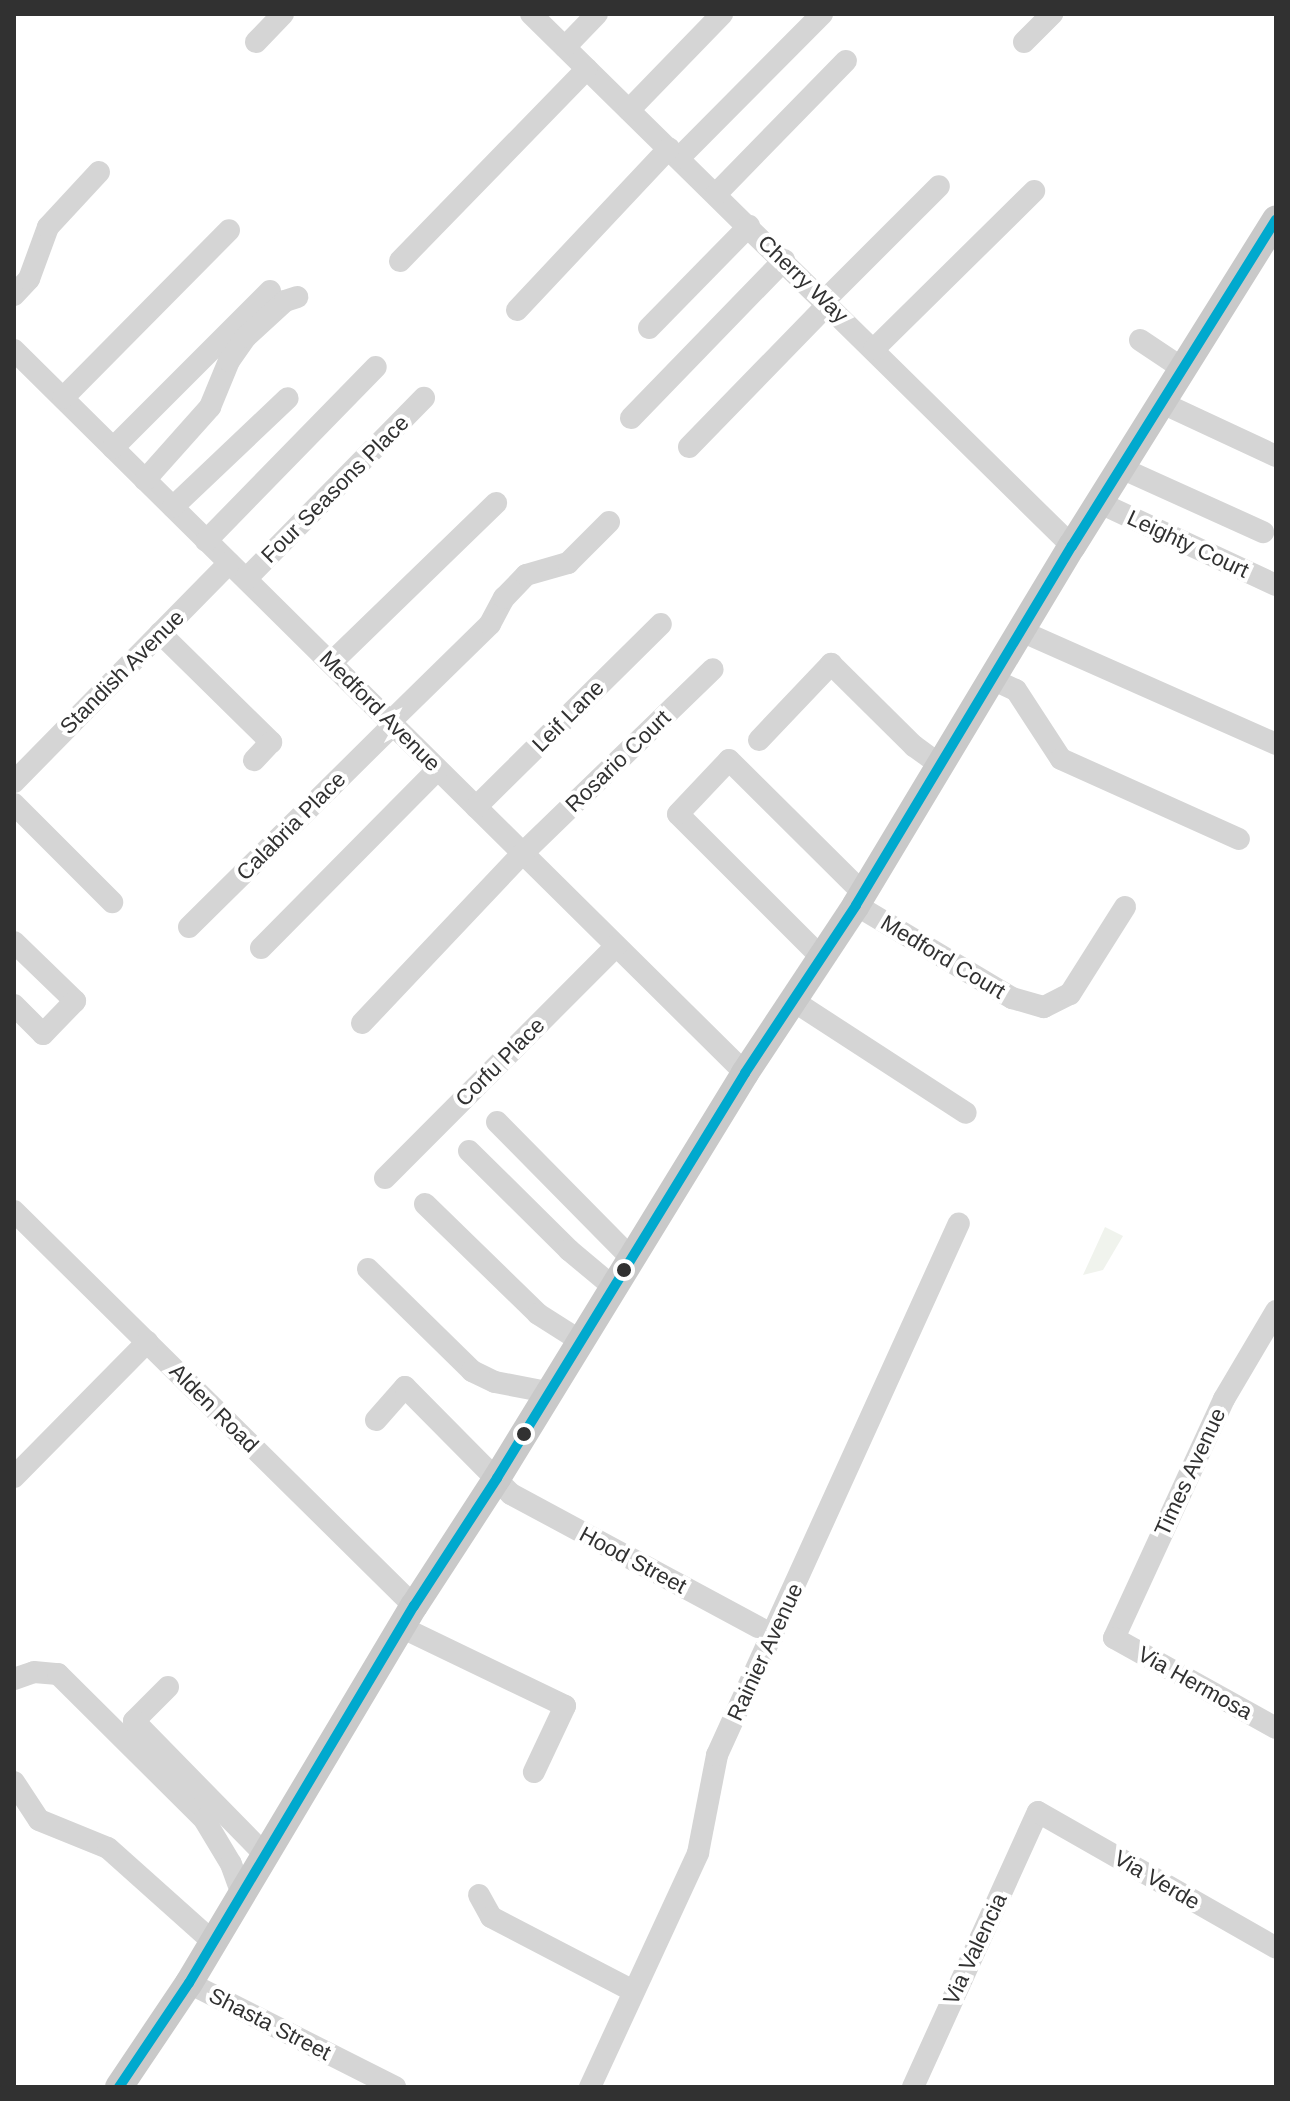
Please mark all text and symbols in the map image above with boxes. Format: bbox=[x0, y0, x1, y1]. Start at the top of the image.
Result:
street label: Cherry Way bbox=[752, 229, 854, 329]
street label: Four Seasons Place bbox=[256, 410, 414, 568]
street label: Leighty Court bbox=[1123, 504, 1253, 584]
street label: Standish Avenue bbox=[54, 604, 190, 740]
street label: Medford Avenue bbox=[314, 645, 446, 777]
street label: Leif Lane bbox=[527, 675, 609, 757]
street label: Rosario Court bbox=[560, 704, 676, 818]
street label: Calabria Place bbox=[231, 766, 351, 886]
street label: Medford Court bbox=[876, 909, 1010, 1005]
street label: Corfu Place bbox=[450, 1012, 550, 1112]
unlabelled marker bbox=[616, 1262, 632, 1278]
street label: Alden Road bbox=[164, 1358, 264, 1458]
street label: Times Avenue bbox=[1149, 1403, 1231, 1541]
unlabelled marker bbox=[516, 1426, 532, 1442]
street label: Hood Street bbox=[575, 1521, 691, 1599]
street label: Rainier Avenue bbox=[721, 1578, 809, 1726]
street label: Via Hermosa bbox=[1133, 1641, 1257, 1725]
street label: Via Verde bbox=[1109, 1845, 1205, 1915]
street label: Via Valencia bbox=[938, 1889, 1012, 2009]
street label: Shasta Street bbox=[205, 1982, 335, 2066]

